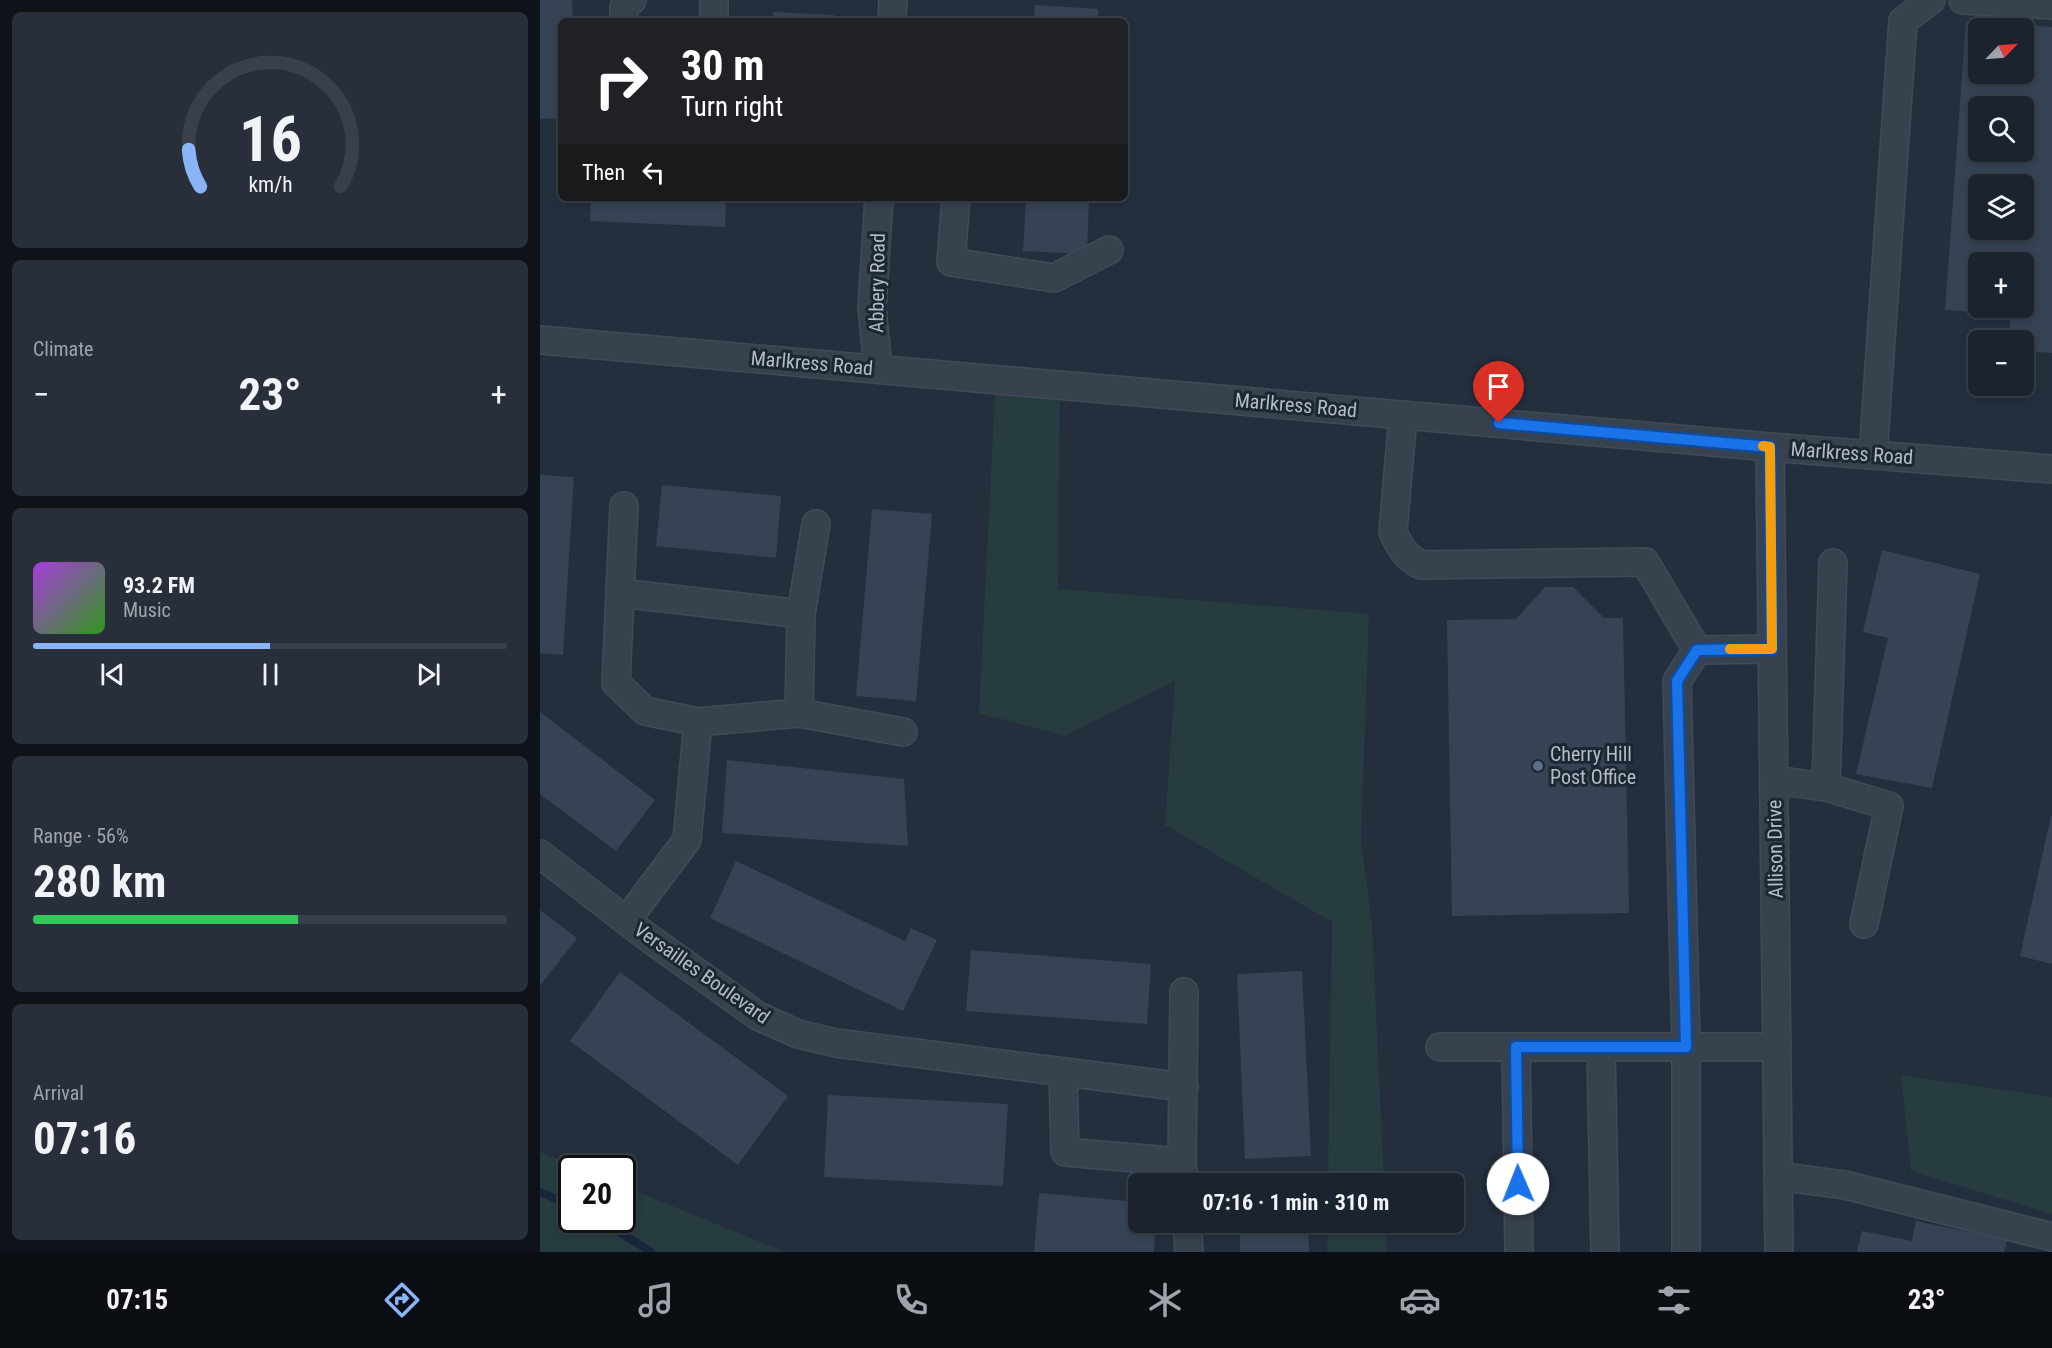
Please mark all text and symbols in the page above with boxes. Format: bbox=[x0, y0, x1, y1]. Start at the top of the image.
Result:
north arrow bbox=[1968, 18, 2034, 84]
map controls bbox=[1968, 18, 2034, 396]
text: 30 m bbox=[681, 41, 764, 90]
icon: right bbox=[582, 42, 660, 120]
text: Turn right bbox=[681, 91, 783, 123]
button: search bbox=[1968, 96, 2034, 162]
text: 16 bbox=[238, 103, 302, 176]
icon: left bbox=[637, 156, 670, 189]
text: Then bbox=[582, 160, 625, 185]
text: km/h bbox=[248, 172, 292, 197]
button: layers bbox=[1968, 174, 2034, 240]
street label: Abbery Road bbox=[864, 233, 890, 333]
button: + bbox=[1968, 252, 2034, 318]
button: − bbox=[1968, 330, 2034, 396]
text: Climate bbox=[33, 337, 93, 361]
street label: Marlkress Road bbox=[750, 346, 874, 380]
pin bbox=[1473, 361, 1524, 423]
text: 23° bbox=[239, 368, 302, 421]
icon: arrive bbox=[1482, 370, 1515, 403]
text: − bbox=[33, 375, 50, 414]
text: + bbox=[491, 375, 507, 414]
street label: Marlkress Road bbox=[1234, 388, 1358, 422]
street label: Marlkress Road bbox=[1790, 437, 1914, 469]
text: 93.2 FM bbox=[123, 573, 195, 598]
text: Music bbox=[123, 598, 171, 622]
icon: previous bbox=[96, 658, 129, 691]
icon: pause bbox=[254, 658, 287, 691]
icon: next bbox=[412, 658, 445, 691]
place label: Cherry Hill Post Office bbox=[1550, 742, 1636, 789]
marker: Cherry Hill Post Office bbox=[1531, 759, 1545, 773]
street label: Allison Drive bbox=[1762, 799, 1788, 899]
text: Range · 56% bbox=[33, 824, 129, 848]
text: 280 km bbox=[33, 855, 166, 908]
street label: Versailles Boulevard bbox=[630, 917, 774, 1029]
text: Arrival bbox=[33, 1081, 84, 1105]
text: 07:16 bbox=[33, 1112, 136, 1165]
position arrow bbox=[1486, 1152, 1550, 1216]
speed limit sign: 20 bbox=[558, 1155, 636, 1233]
text: 07:16 · 1 min · 310 m bbox=[1203, 1190, 1389, 1215]
icon: directions bbox=[381, 1279, 423, 1321]
icon: music bbox=[635, 1279, 677, 1321]
icon: phone bbox=[890, 1279, 932, 1321]
icon: climate bbox=[1144, 1279, 1186, 1321]
icon: car bbox=[1399, 1279, 1441, 1321]
icon: filters bbox=[1653, 1279, 1695, 1321]
text: 07:15 bbox=[106, 1284, 168, 1316]
text: 23° bbox=[1908, 1284, 1946, 1316]

